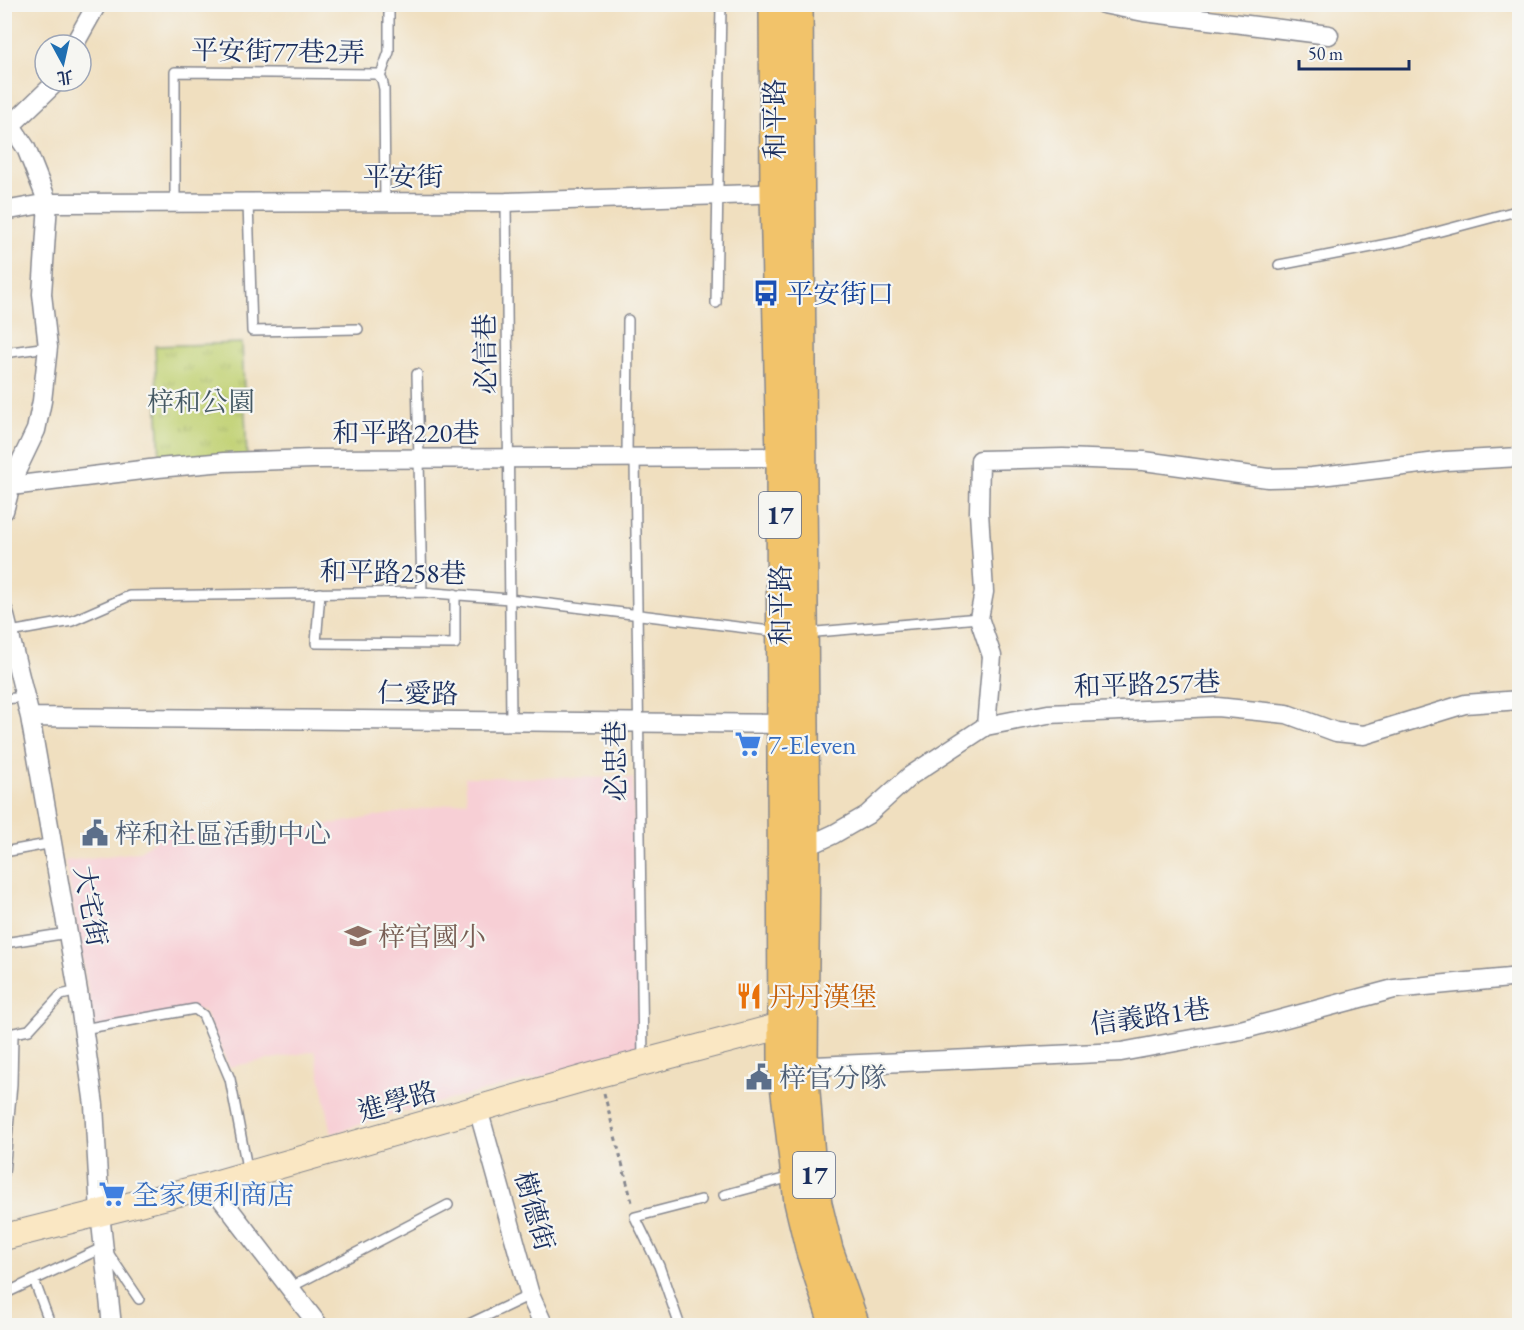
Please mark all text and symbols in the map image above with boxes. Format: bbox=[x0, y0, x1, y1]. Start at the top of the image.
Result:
street label: 平安街77巷2弄 bbox=[191, 32, 365, 70]
north arrow bbox=[33, 33, 93, 93]
scale bar bbox=[1299, 33, 1408, 71]
text: 50 m bbox=[1308, 42, 1343, 65]
text: 北 bbox=[56, 66, 74, 89]
street label: 和平路 bbox=[757, 79, 792, 160]
street label: 平安街 bbox=[363, 159, 444, 194]
place label: 平安街口 bbox=[786, 276, 894, 311]
bus stop icon: 平安街口 bbox=[751, 278, 781, 308]
street label: 必信巷 bbox=[467, 313, 503, 395]
park label: 梓和公園 bbox=[147, 384, 255, 419]
street label: 和平路220巷 bbox=[333, 415, 479, 450]
road number: 17 bbox=[759, 492, 801, 538]
street label: 和平路258巷 bbox=[319, 553, 467, 591]
street label: 和平路 bbox=[763, 565, 798, 646]
street label: 和平路257巷 bbox=[1073, 664, 1221, 704]
street label: 仁愛路 bbox=[377, 675, 459, 711]
street label: 必忠巷 bbox=[597, 720, 633, 802]
place label: 7-Eleven bbox=[768, 727, 857, 762]
supermarket icon: 7-Eleven bbox=[733, 729, 763, 759]
place label: 梓和社區活動中心 bbox=[115, 816, 331, 851]
public building icon: 梓和社區活動中心 bbox=[80, 818, 110, 848]
street label: 大宅街 bbox=[67, 863, 115, 949]
place label: 梓官國小 bbox=[378, 919, 486, 954]
school or university icon: 梓官國小 bbox=[343, 921, 373, 951]
place label: 丹丹漢堡 bbox=[769, 979, 877, 1014]
restaurant icon: 丹丹漢堡 bbox=[734, 981, 764, 1011]
street label: 信義路1巷 bbox=[1088, 990, 1212, 1042]
place label: 梓官分隊 bbox=[779, 1060, 887, 1095]
public building icon: 梓官分隊 bbox=[744, 1062, 774, 1092]
street label: 進學路 bbox=[353, 1073, 441, 1129]
road number: 17 bbox=[793, 1152, 835, 1198]
street label: 樹德街 bbox=[507, 1167, 563, 1255]
place label: 全家便利商店 bbox=[132, 1177, 294, 1212]
supermarket icon: 全家便利商店 bbox=[97, 1179, 127, 1209]

